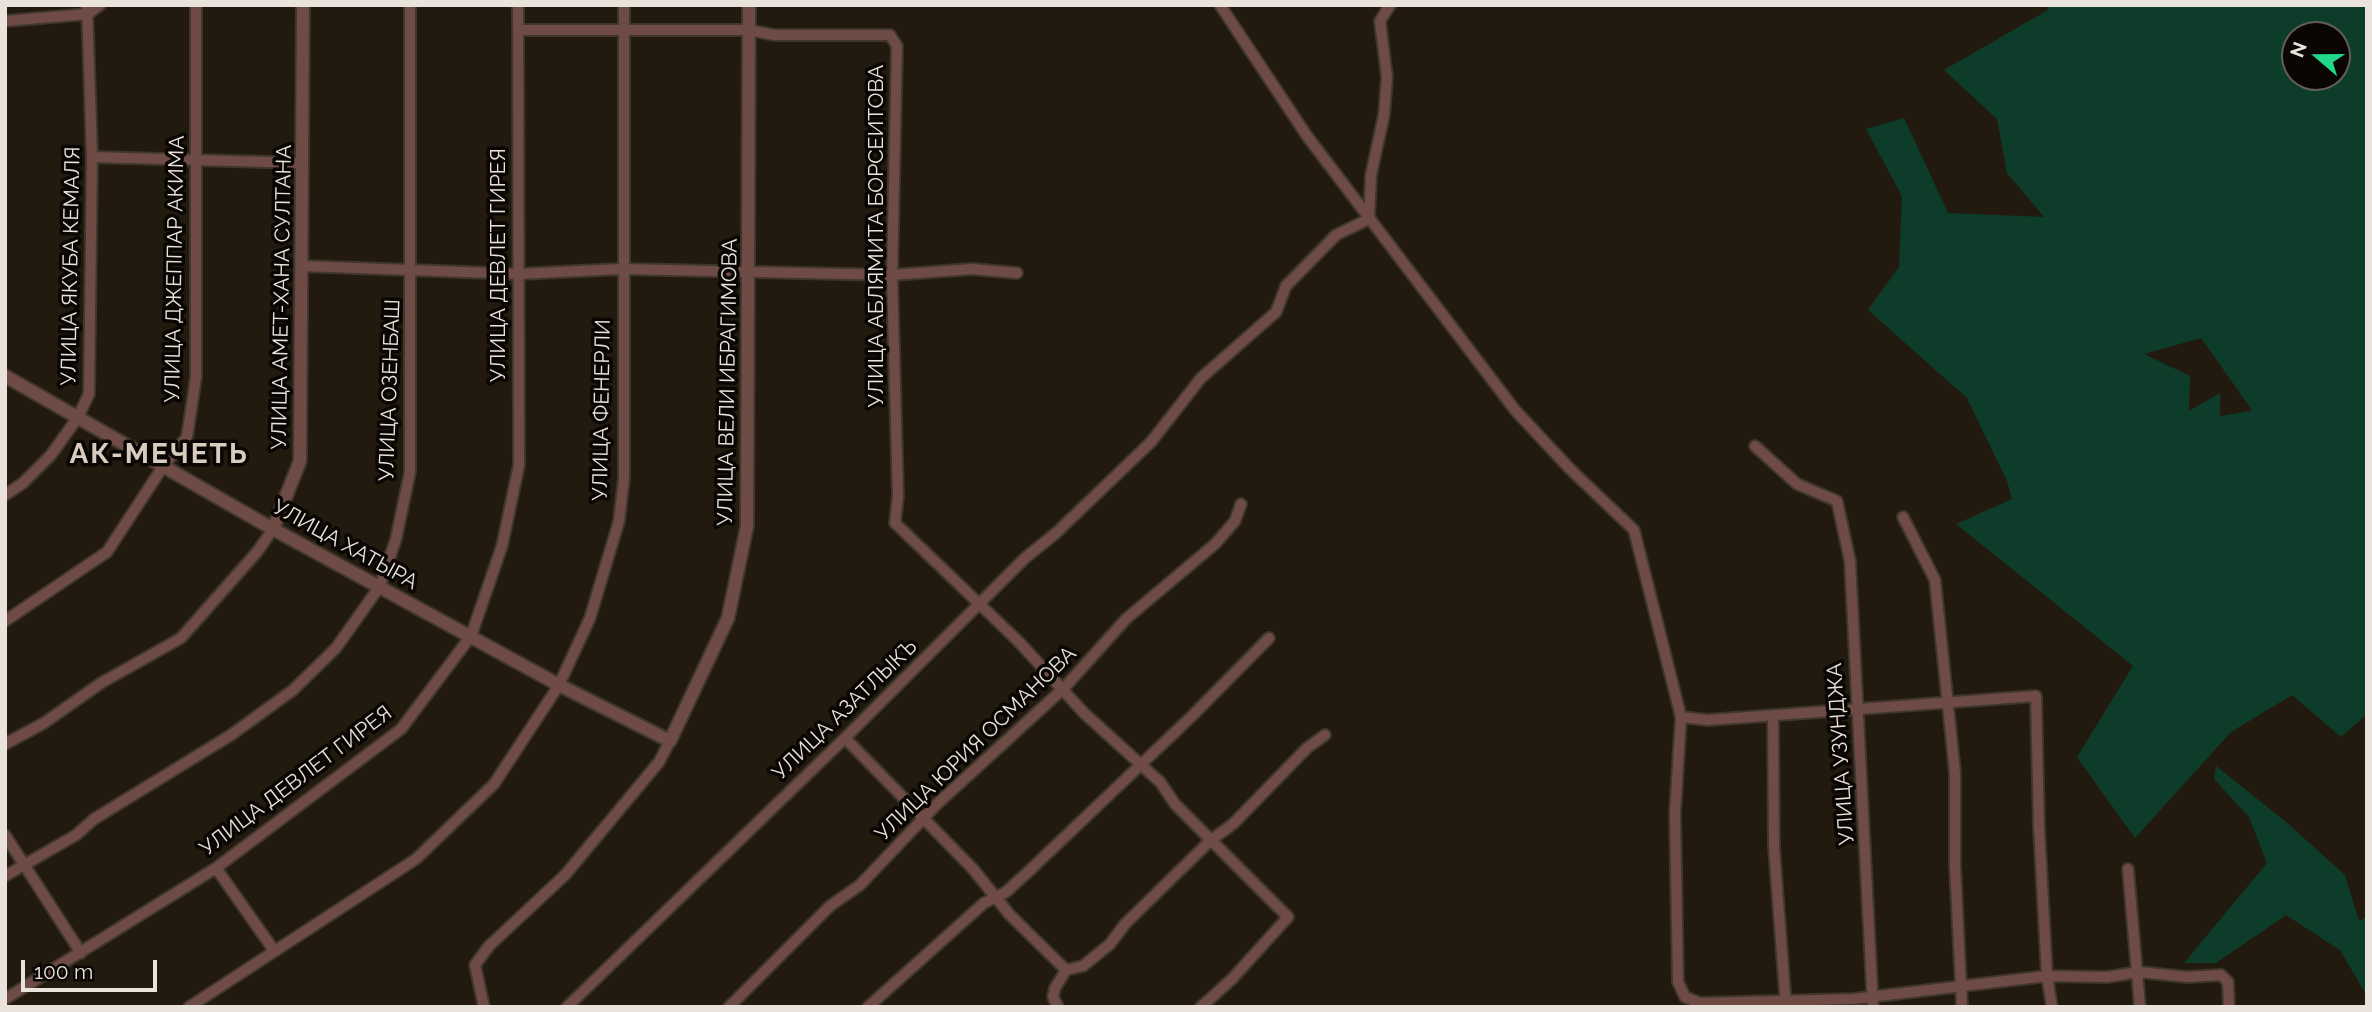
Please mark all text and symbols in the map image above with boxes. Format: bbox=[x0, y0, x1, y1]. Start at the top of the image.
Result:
north arrow bbox=[2281, 21, 2351, 91]
text: N bbox=[2285, 39, 2311, 60]
street label: УЛИЦА АБЛЯМИТА БОРСЕИТОВА bbox=[864, 65, 890, 407]
street label: УЛИЦА ДЖЕППАР АКИМА bbox=[160, 135, 190, 403]
street label: УЛИЦА АМЕТ-ХАНА СУЛТАНА bbox=[267, 144, 297, 450]
street label: УЛИЦА ЯКУБА КЕМАЛЯ bbox=[56, 146, 86, 386]
street label: УЛИЦА ДЕВЛЕТ ГИРЕЯ bbox=[486, 148, 512, 382]
street label: УЛИЦА ВЕЛИ ИБРАГИМОВА bbox=[713, 238, 743, 526]
street label: УЛИЦА ОЗЕНБАШ bbox=[374, 299, 406, 481]
street label: УЛИЦА ФЕНЕРЛИ bbox=[588, 319, 616, 501]
district label: АК-МЕЧЕТЬ bbox=[71, 438, 247, 472]
street label: УЛИЦА ХАТЫРА bbox=[268, 495, 422, 595]
street label: УЛИЦА АЗАТЛЫКЪ bbox=[767, 634, 923, 786]
street label: УЛИЦА ЮРИЯ ОСМАНОВА bbox=[870, 641, 1082, 847]
street label: УЛИЦА УЗУНДЖА bbox=[1822, 662, 1860, 846]
street label: УЛИЦА ДЕВЛЕТ ГИРЕЯ bbox=[195, 701, 397, 861]
scale bar bbox=[24, 946, 161, 990]
text: 100 m bbox=[34, 959, 93, 984]

